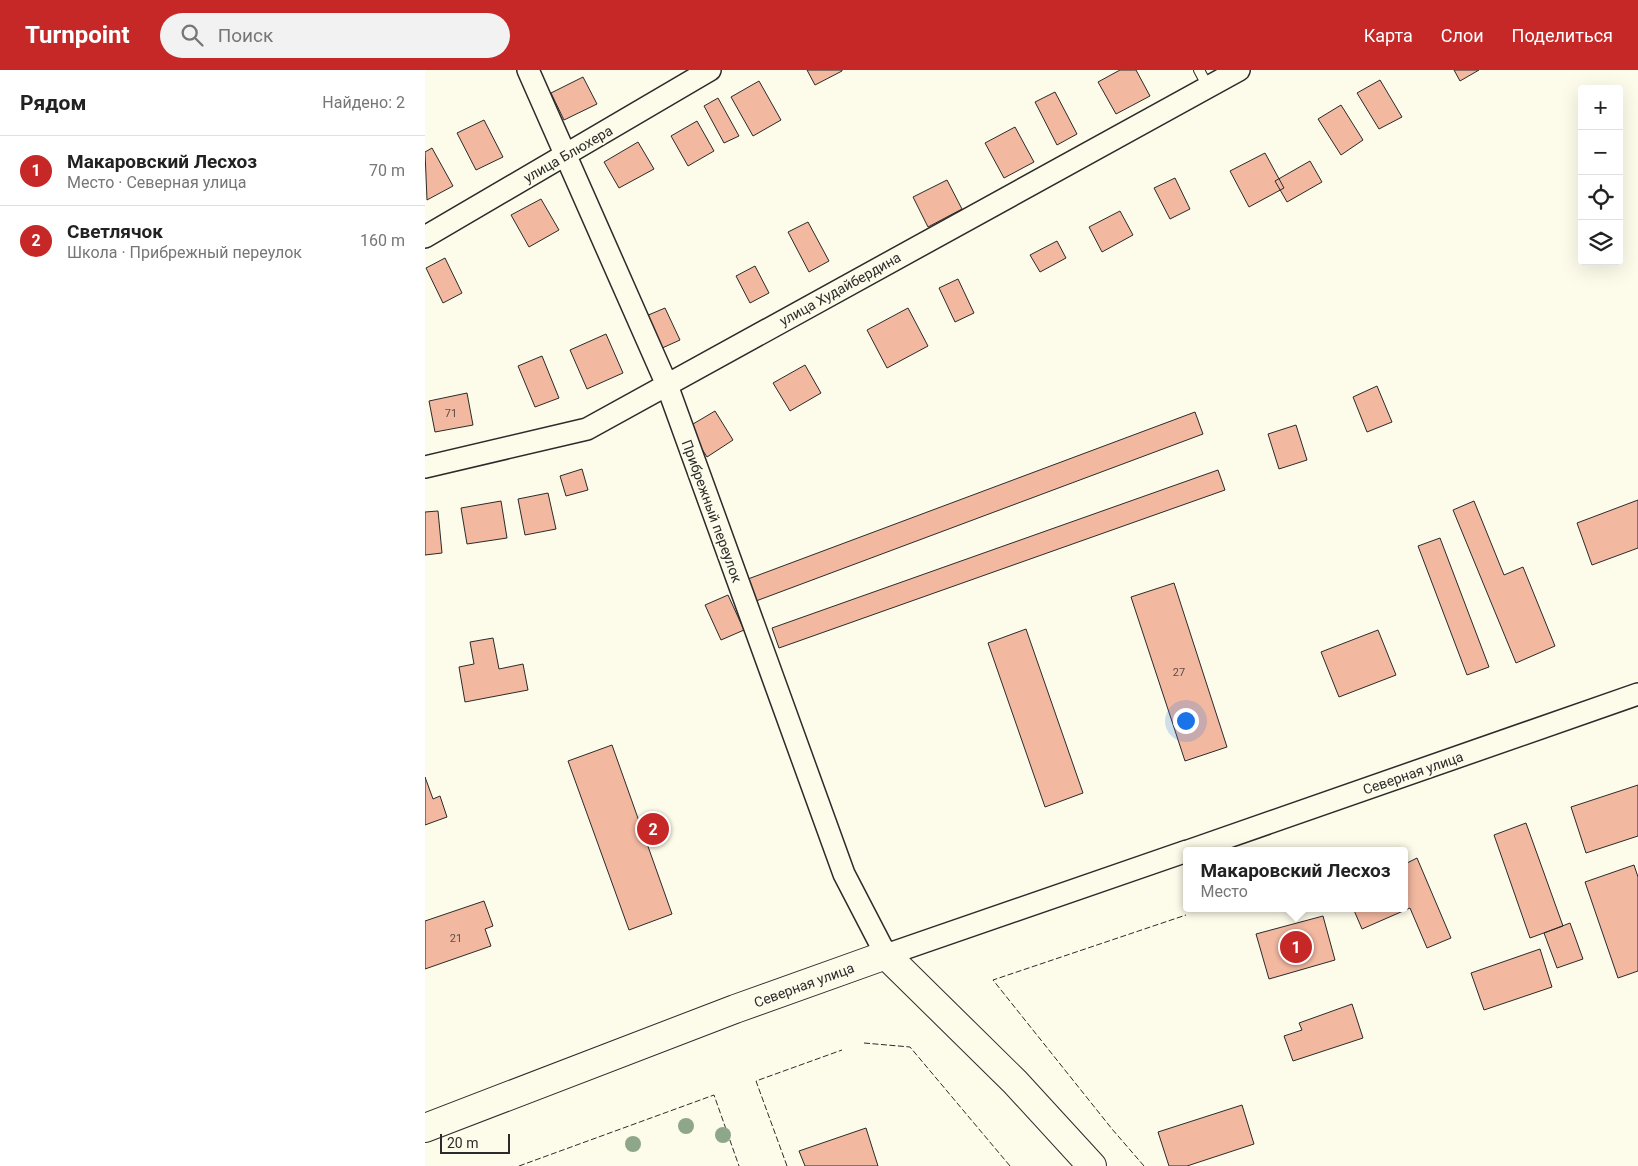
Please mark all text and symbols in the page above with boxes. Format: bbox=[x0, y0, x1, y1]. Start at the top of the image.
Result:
search box bbox=[160, 13, 510, 58]
text: Turnpoint bbox=[25, 21, 130, 49]
icon: search bbox=[178, 21, 206, 49]
text: Поиск bbox=[218, 24, 273, 47]
text: Карта bbox=[1364, 25, 1413, 46]
text: Слои bbox=[1441, 25, 1484, 46]
text: Поделиться bbox=[1512, 25, 1613, 46]
map controls bbox=[1578, 85, 1623, 265]
button: + bbox=[1578, 85, 1623, 130]
text: Рядом bbox=[20, 91, 86, 115]
text: Найдено: 2 bbox=[322, 93, 405, 112]
street label: улица Блюхера bbox=[521, 122, 615, 186]
button: − bbox=[1578, 130, 1623, 175]
text: Макаровский Лесхоз bbox=[67, 150, 257, 173]
text: 1 bbox=[31, 161, 41, 180]
text: 70 m bbox=[369, 161, 405, 180]
text: Место · Северная улица bbox=[67, 173, 247, 192]
button: locate bbox=[1578, 175, 1623, 220]
text: Светлячок bbox=[67, 220, 163, 243]
button: layers bbox=[1578, 220, 1623, 265]
text: 2 bbox=[31, 231, 41, 250]
text: 160 m bbox=[360, 231, 405, 250]
text: Школа · Прибрежный переулок bbox=[67, 243, 302, 262]
street label: улица Худайбердина bbox=[777, 249, 903, 329]
house number: 71 bbox=[445, 407, 457, 420]
street label: Прибрежный переулок bbox=[679, 437, 745, 585]
house number: 27 bbox=[1173, 666, 1185, 679]
your location bbox=[1173, 708, 1199, 734]
street label: Северная улица bbox=[1361, 748, 1465, 798]
pin: 2 bbox=[637, 810, 669, 848]
popup bbox=[1183, 847, 1408, 912]
text: Макаровский Лесхоз bbox=[1200, 859, 1391, 882]
text: Место bbox=[1200, 882, 1248, 901]
pin: 1 bbox=[1280, 928, 1312, 966]
house number: 21 bbox=[450, 932, 462, 945]
street label: Северная улица bbox=[752, 960, 856, 1010]
scale bar bbox=[440, 1131, 510, 1154]
text: 20 m bbox=[447, 1135, 479, 1151]

